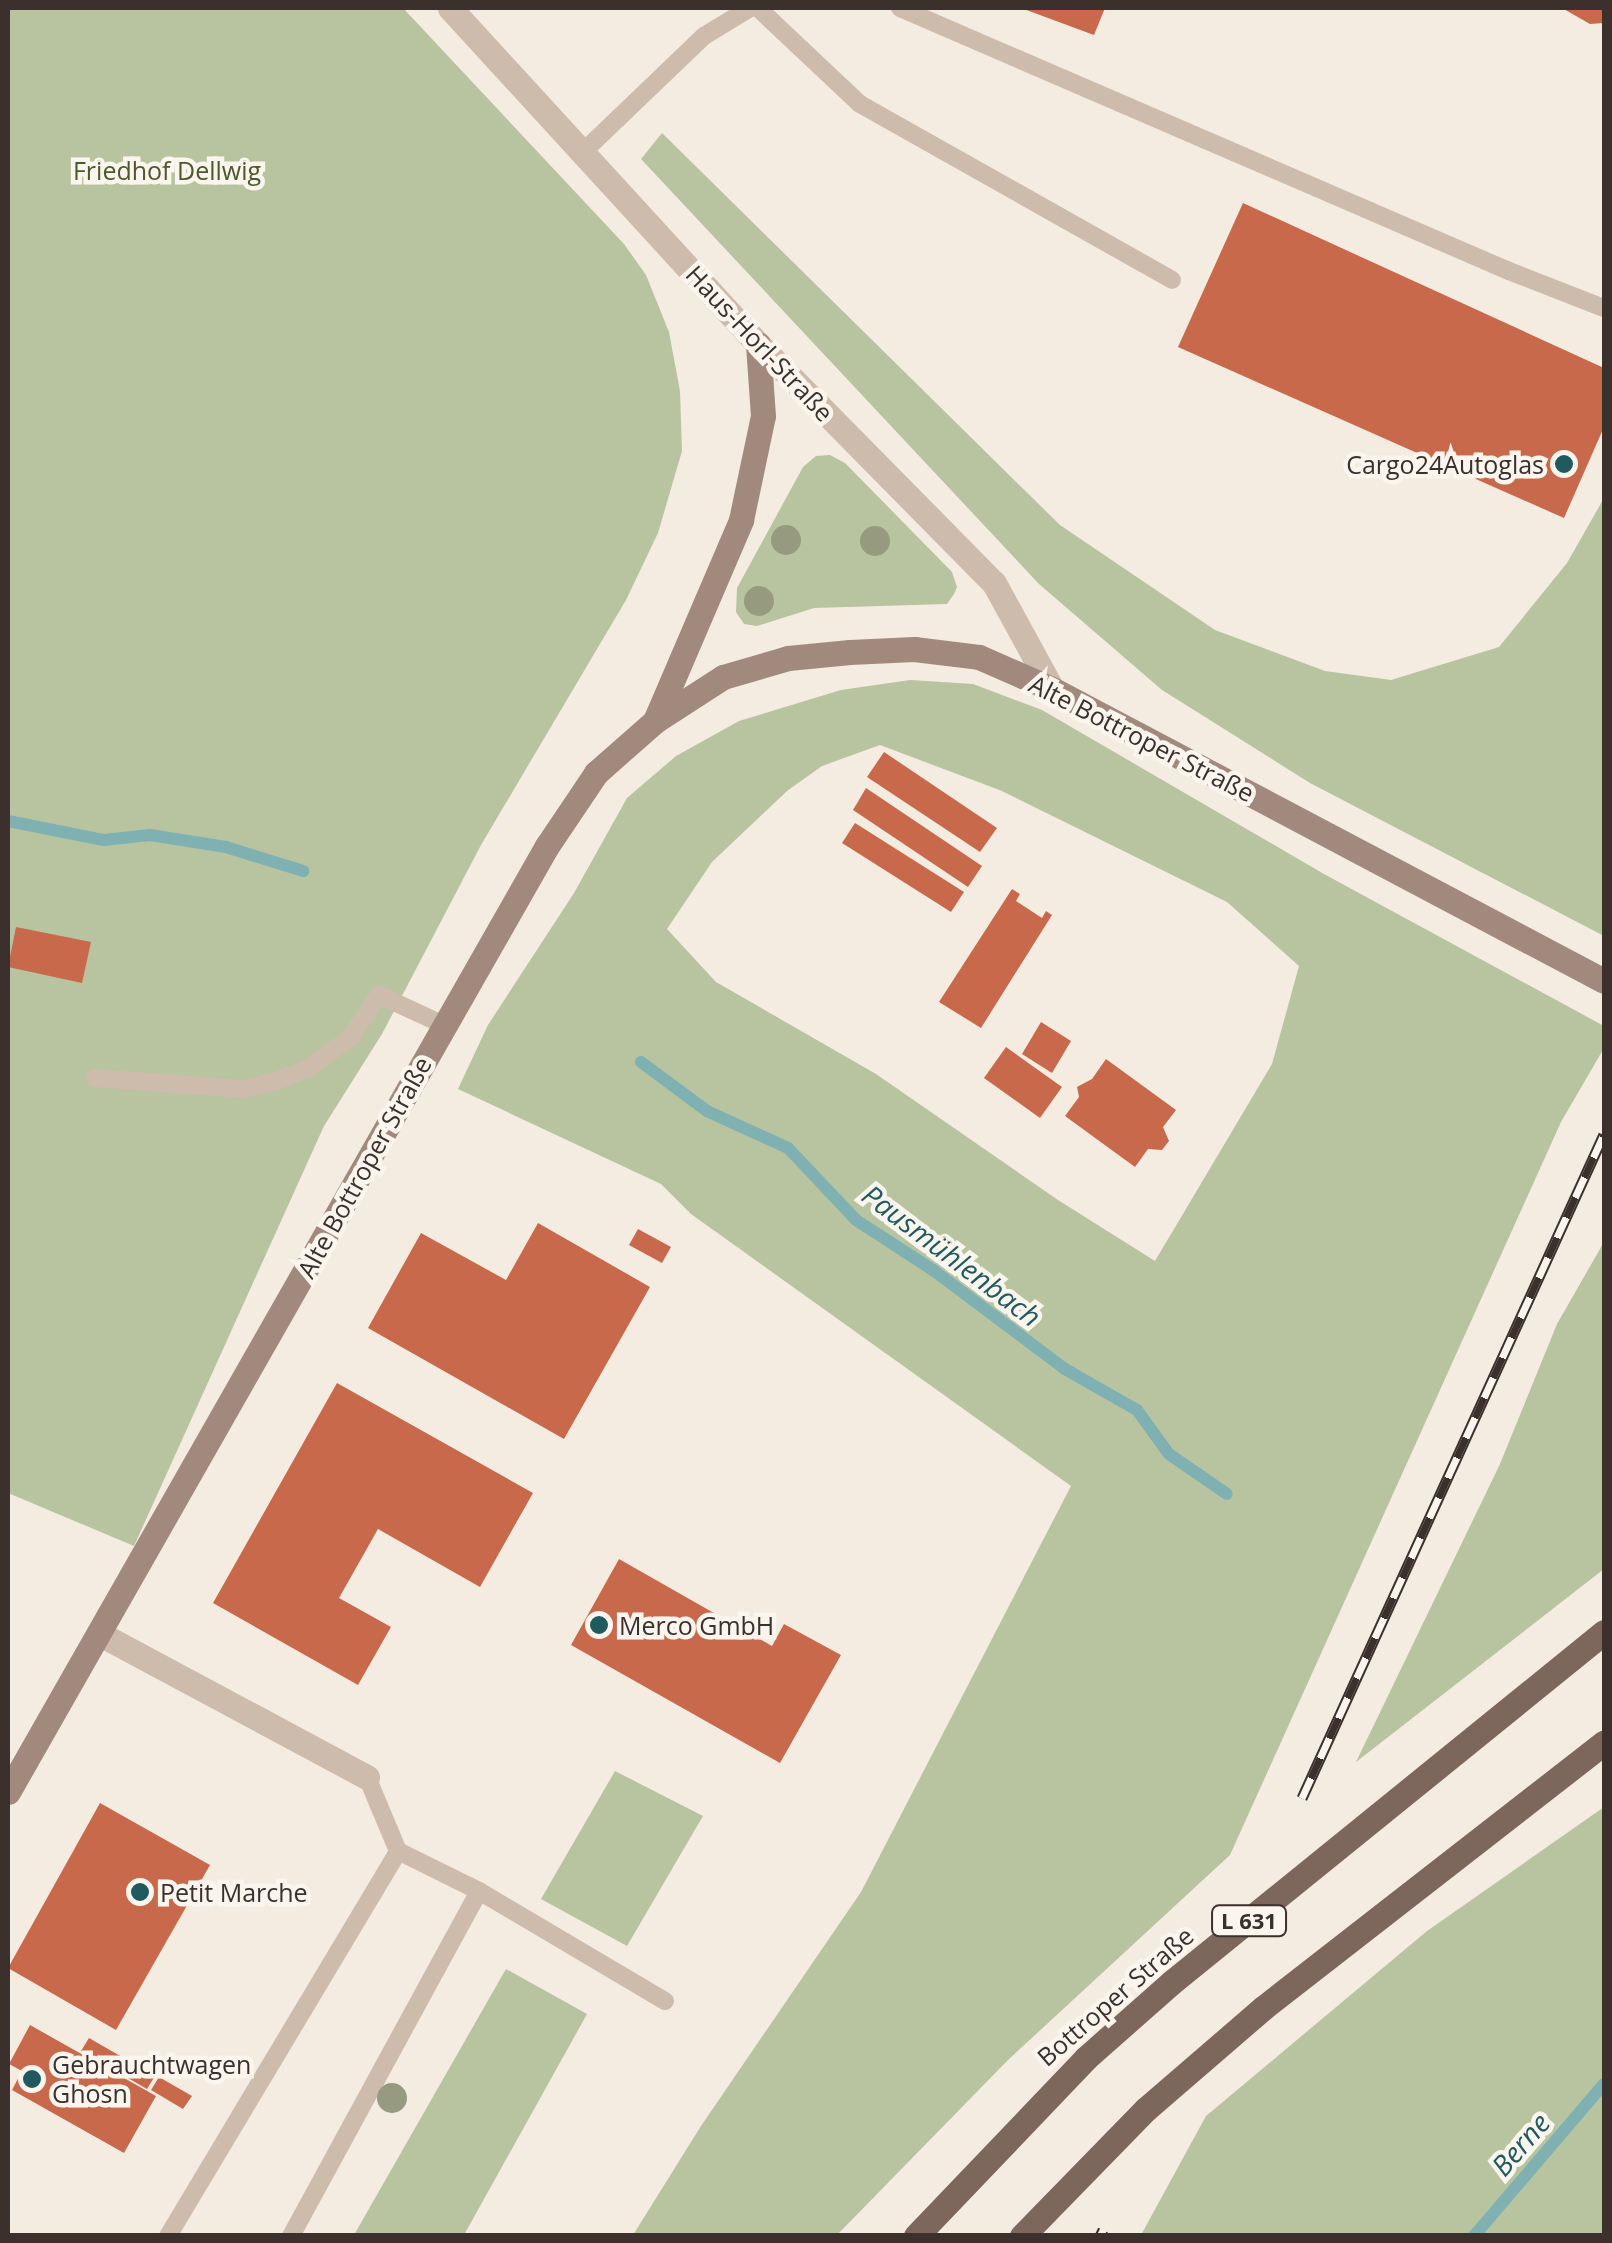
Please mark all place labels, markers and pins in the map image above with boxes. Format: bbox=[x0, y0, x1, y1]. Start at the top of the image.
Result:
place label: Cargo24Autoglas bbox=[1346, 449, 1544, 479]
marker: Cargo24Autoglas bbox=[1553, 453, 1575, 475]
place label: Merco GmbH bbox=[619, 1610, 774, 1640]
marker: Merco GmbH bbox=[588, 1614, 610, 1636]
place label: Petit Marche bbox=[160, 1877, 308, 1907]
marker: Petit Marche bbox=[129, 1881, 151, 1903]
place label: Gebrauchtwagen Ghosn bbox=[52, 2050, 251, 2109]
marker: Gebrauchtwagen Ghosn bbox=[21, 2068, 43, 2090]

